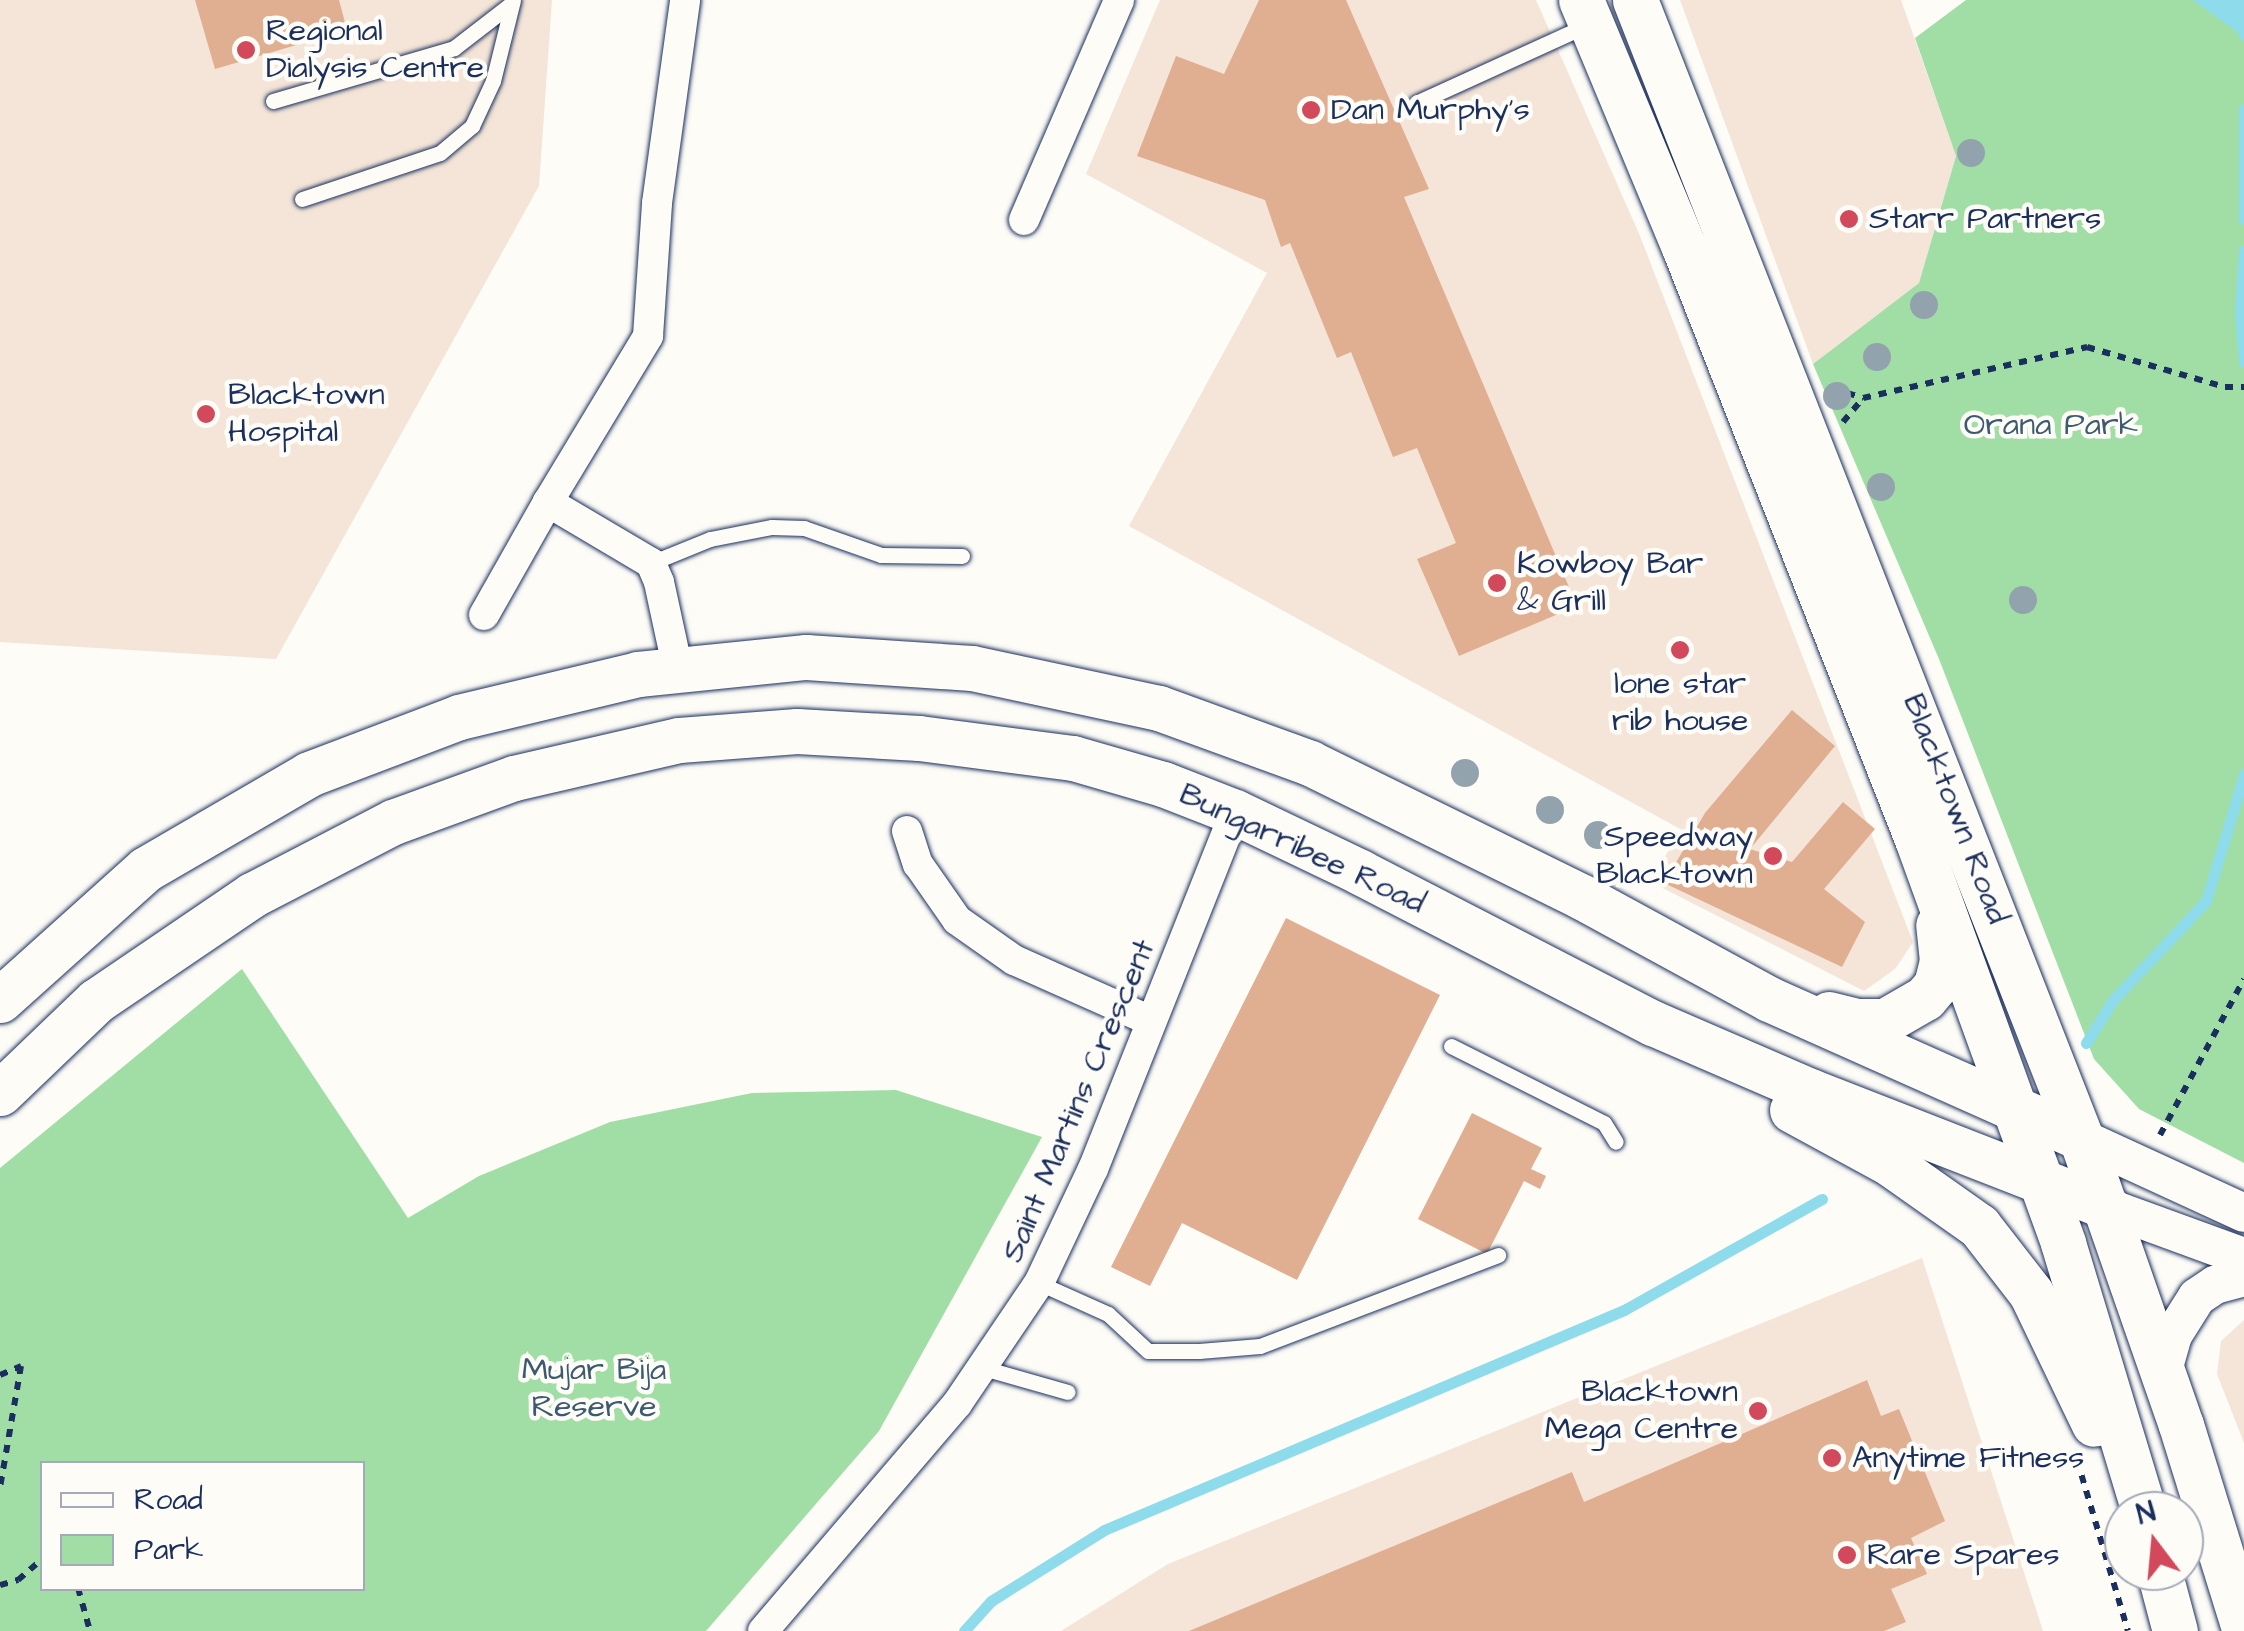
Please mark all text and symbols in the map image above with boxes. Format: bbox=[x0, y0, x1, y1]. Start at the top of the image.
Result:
place label: Regional Dialysis Centre bbox=[266, 13, 484, 88]
marker: Regional Dialysis Centre bbox=[235, 39, 257, 61]
place label: Dan Murphy's bbox=[1331, 91, 1530, 129]
marker: Dan Murphy's bbox=[1300, 99, 1322, 121]
place label: Starr Partners bbox=[1869, 200, 2101, 238]
marker: Starr Partners bbox=[1838, 208, 1860, 230]
place label: Blacktown Hospital bbox=[228, 377, 385, 452]
marker: Blacktown Hospital bbox=[193, 401, 219, 427]
park label: Orana Park bbox=[1964, 406, 2138, 444]
place label: Kowboy Bar & Grill bbox=[1517, 546, 1703, 621]
marker: Kowboy Bar & Grill bbox=[1486, 572, 1508, 594]
marker: lone star rib house bbox=[1669, 639, 1691, 661]
place label: lone star rib house bbox=[1612, 666, 1748, 741]
street label: Blacktown Road bbox=[1894, 689, 2016, 929]
street label: Bungarribee Road bbox=[1173, 775, 1431, 923]
place label: Speedway Blacktown bbox=[1596, 819, 1753, 894]
marker: Speedway Blacktown bbox=[1762, 845, 1784, 867]
street label: Saint Martins Crescent bbox=[994, 934, 1164, 1268]
park label: Mujar Bija Reserve bbox=[522, 1352, 666, 1427]
place label: Blacktown Mega Centre bbox=[1545, 1374, 1738, 1449]
marker: Blacktown Mega Centre bbox=[1747, 1400, 1769, 1422]
place label: Anytime Fitness bbox=[1852, 1439, 2084, 1477]
marker: Anytime Fitness bbox=[1821, 1447, 1843, 1469]
legend bbox=[40, 1461, 365, 1591]
text: Road bbox=[134, 1479, 203, 1521]
north arrow bbox=[2104, 1491, 2204, 1591]
text: N bbox=[2132, 1492, 2160, 1535]
text: Park bbox=[134, 1529, 203, 1571]
place label: Rare Spares bbox=[1867, 1536, 2060, 1574]
marker: Rare Spares bbox=[1836, 1544, 1858, 1566]

